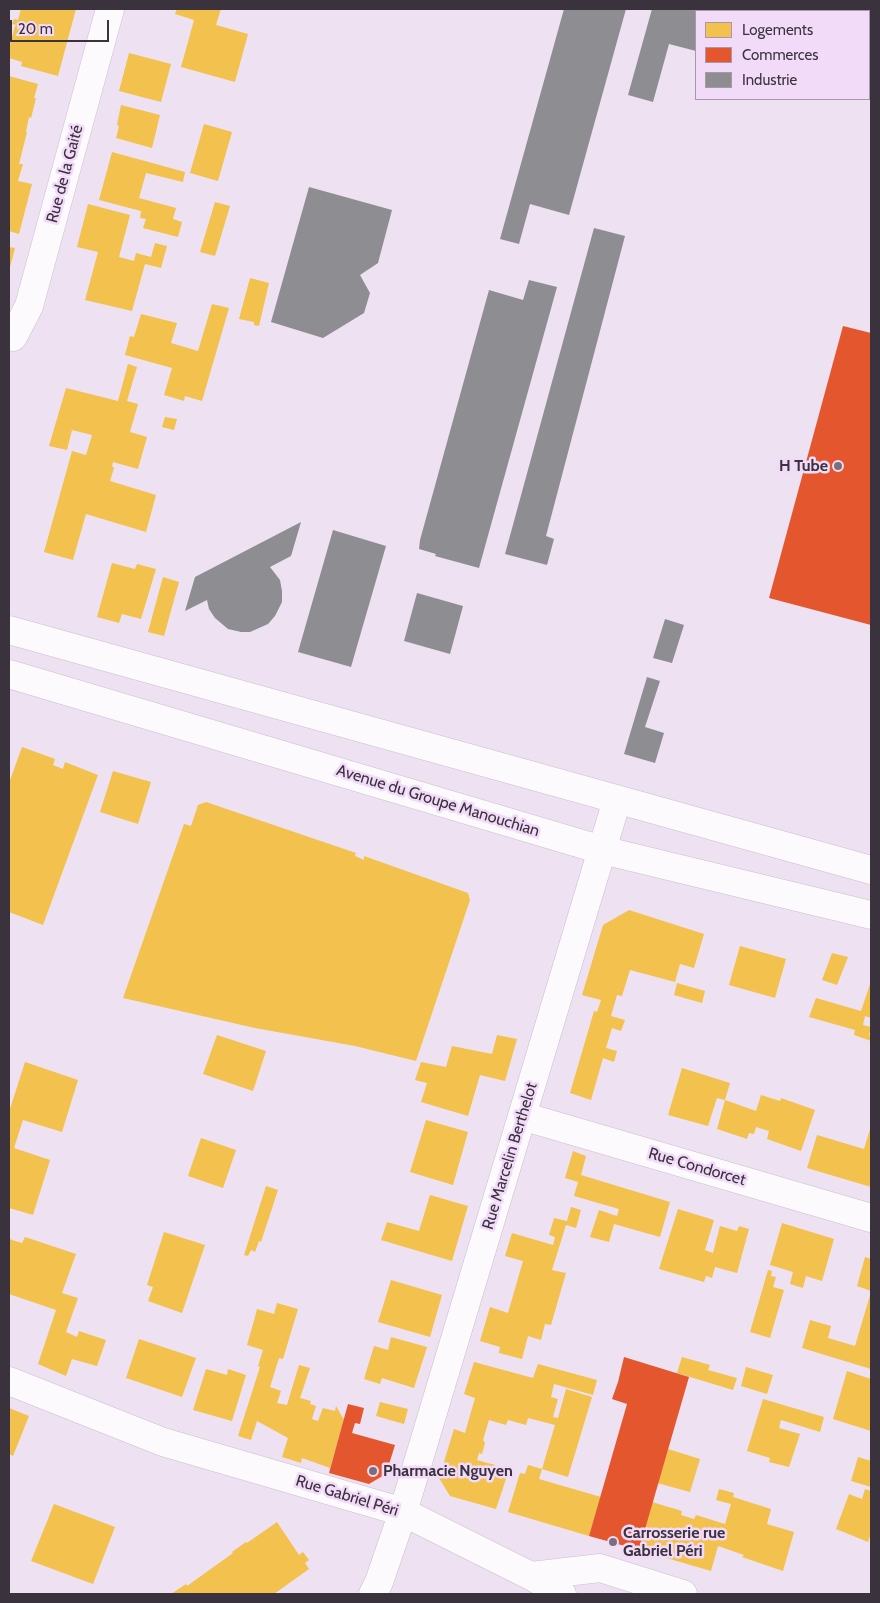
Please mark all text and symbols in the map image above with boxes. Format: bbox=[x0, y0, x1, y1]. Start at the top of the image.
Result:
scale bar bbox=[12, 10, 111, 42]
legend bbox=[695, 10, 870, 100]
text: 20 m bbox=[18, 20, 53, 38]
text: Logements bbox=[742, 21, 813, 39]
text: Commerces bbox=[742, 46, 818, 64]
text: Industrie bbox=[742, 71, 797, 89]
street label: Rue de la Gaité bbox=[43, 123, 87, 225]
place label: H Tube bbox=[779, 456, 828, 476]
marker: H Tube bbox=[832, 460, 844, 472]
street label: Avenue du Groupe Manouchian bbox=[334, 761, 542, 841]
street label: Rue Marcelin Berthelot bbox=[478, 1080, 542, 1232]
street label: Rue Condorcet bbox=[646, 1144, 748, 1190]
place label: Pharmacie Nguyen bbox=[383, 1461, 513, 1481]
marker: Pharmacie Nguyen bbox=[367, 1465, 379, 1477]
street label: Rue Gabriel Péri bbox=[293, 1471, 401, 1521]
place label: Carrosserie rue Gabriel Péri bbox=[623, 1523, 725, 1561]
marker: Carrosserie rue Gabriel Péri bbox=[607, 1536, 619, 1548]

